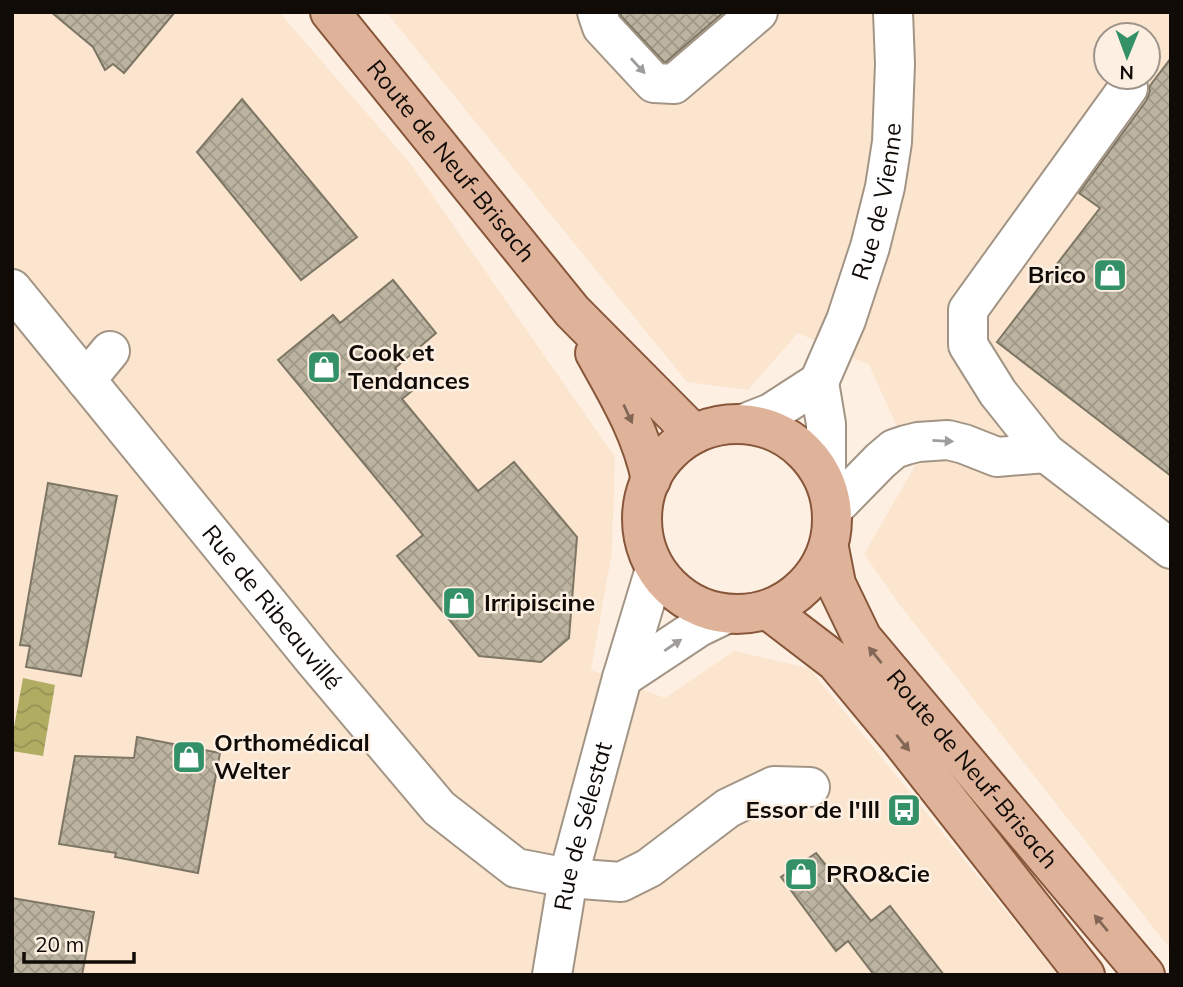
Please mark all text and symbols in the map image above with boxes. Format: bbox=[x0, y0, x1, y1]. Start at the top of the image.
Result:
north arrow bbox=[1092, 21, 1162, 91]
street label: Route de Neuf-Brisach bbox=[361, 53, 542, 268]
one-way arrow bbox=[630, 57, 646, 75]
text: N bbox=[1119, 61, 1134, 85]
street label: Rue de Vienne bbox=[844, 122, 907, 284]
shop icon: Brico bbox=[1091, 256, 1129, 294]
place label: Brico bbox=[1028, 259, 1086, 289]
place label: Cook et Tendances bbox=[348, 337, 470, 395]
shop icon: Cook et Tendances bbox=[305, 348, 343, 386]
one-way arrow bbox=[622, 404, 634, 424]
one-way arrow bbox=[932, 436, 954, 447]
street label: Rue de Ribeauvillé bbox=[196, 518, 349, 696]
shop icon: Irripiscine bbox=[440, 584, 478, 622]
place label: Irripiscine bbox=[484, 587, 595, 617]
one-way arrow bbox=[663, 638, 683, 651]
one-way arrow bbox=[868, 646, 883, 664]
street label: Route de Neuf-Brisach bbox=[881, 663, 1065, 874]
place label: Orthomédical Welter bbox=[214, 727, 370, 785]
one-way arrow bbox=[896, 734, 911, 752]
shop icon: Orthomédical Welter bbox=[170, 738, 208, 776]
street label: Rue de Sélestat bbox=[547, 738, 618, 913]
bus stop icon: Essor de l'Ill bbox=[885, 791, 923, 829]
place label: Essor de l'Ill bbox=[746, 794, 880, 824]
shop icon: PRO&Cie bbox=[782, 855, 820, 893]
place label: PRO&Cie bbox=[826, 858, 930, 888]
one-way arrow bbox=[1093, 914, 1108, 932]
scale bar bbox=[24, 920, 135, 964]
text: 20 m bbox=[35, 931, 84, 957]

